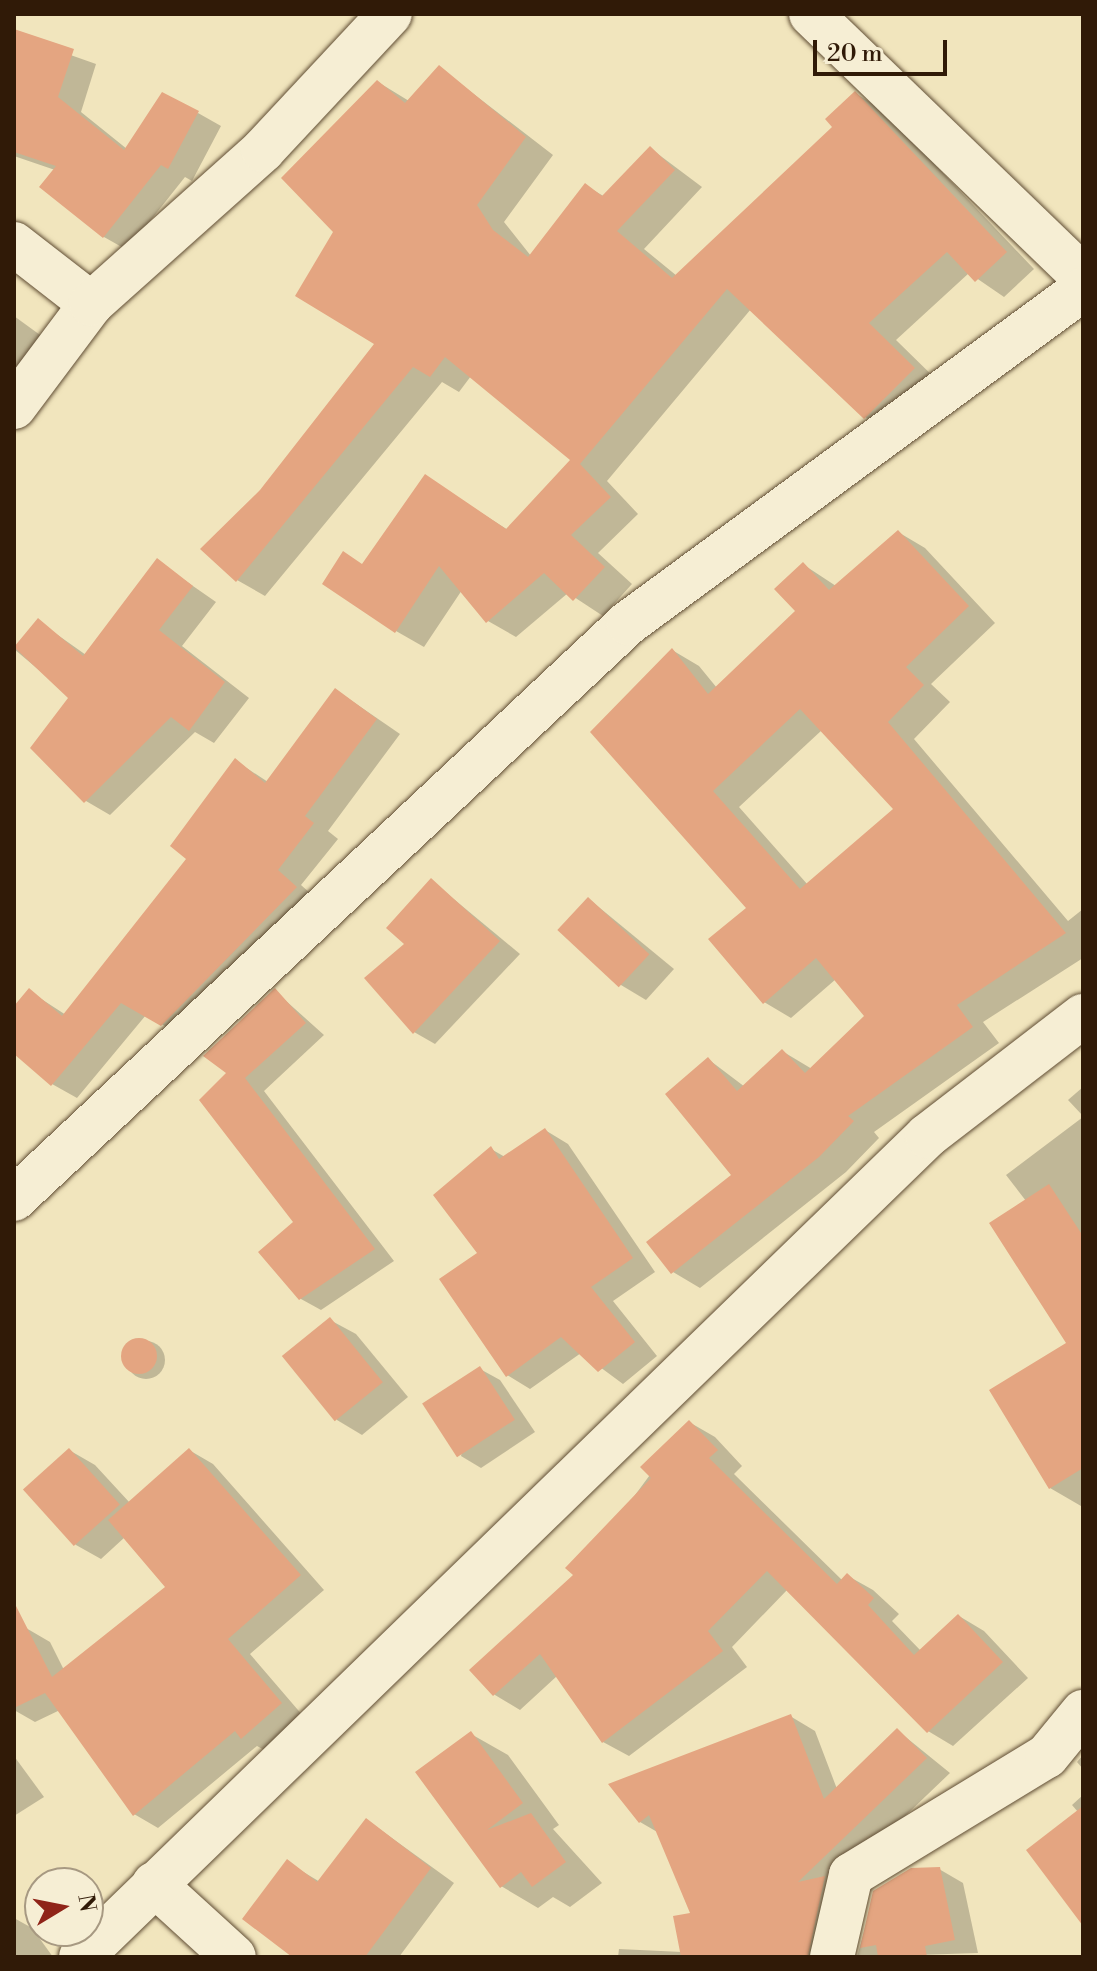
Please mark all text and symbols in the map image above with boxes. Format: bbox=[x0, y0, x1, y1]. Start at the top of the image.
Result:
scale bar bbox=[817, 24, 951, 74]
text: 20 m bbox=[827, 39, 883, 69]
north arrow bbox=[24, 1867, 104, 1947]
text: N bbox=[71, 1892, 101, 1914]

